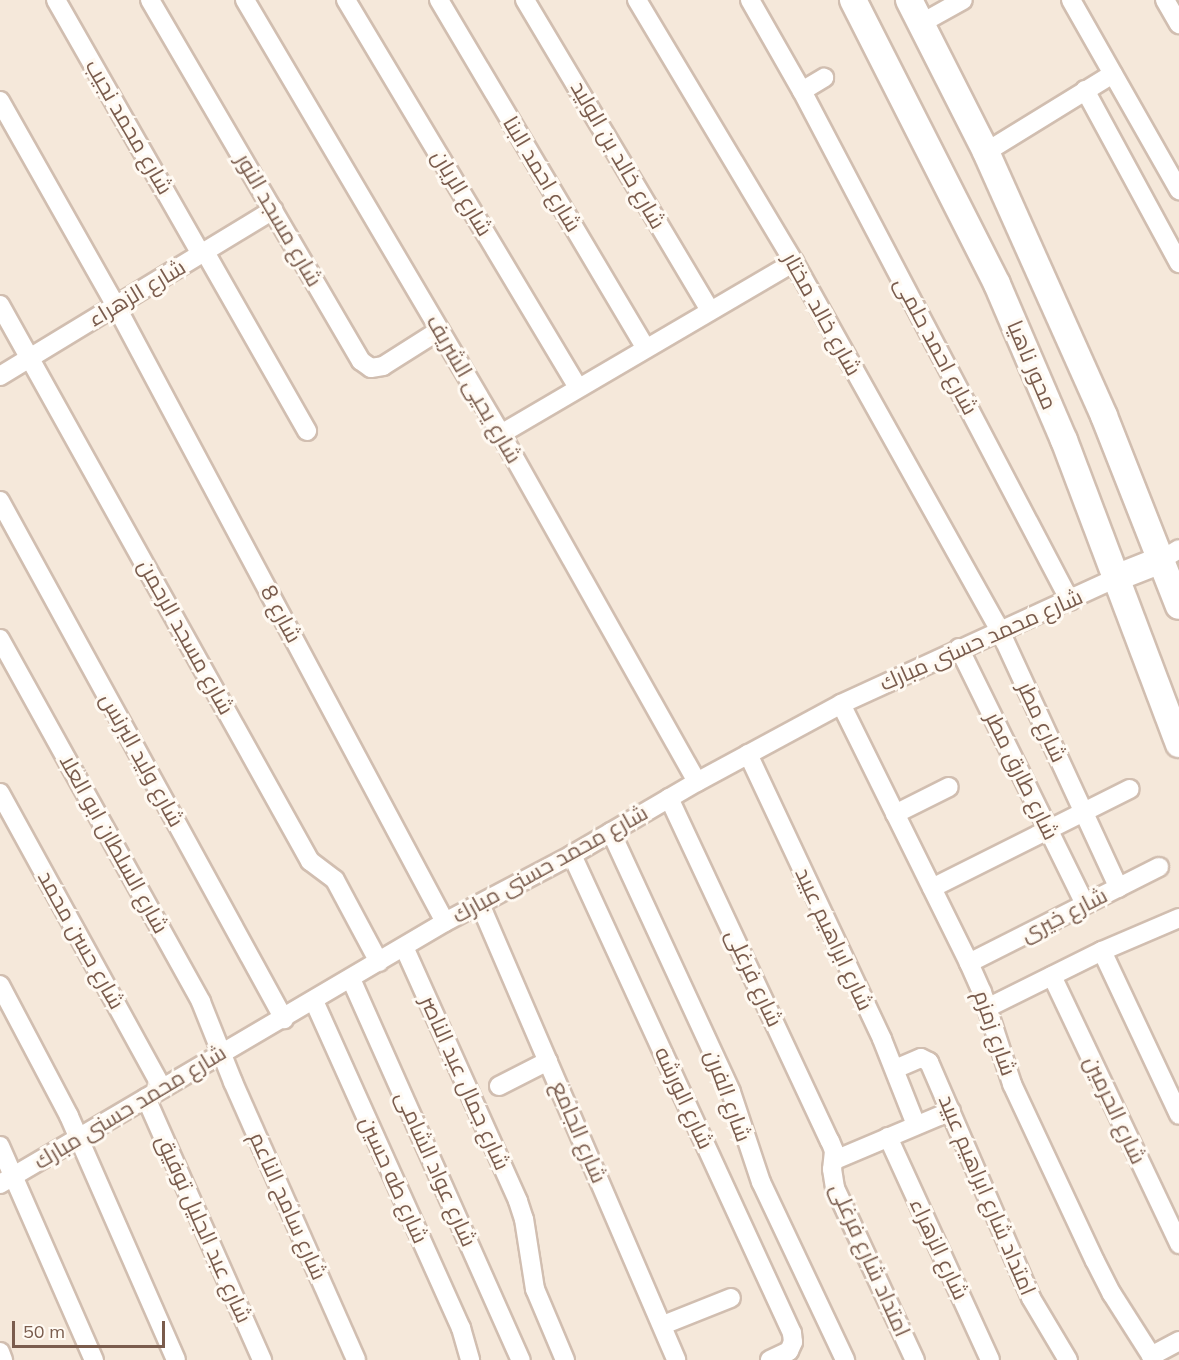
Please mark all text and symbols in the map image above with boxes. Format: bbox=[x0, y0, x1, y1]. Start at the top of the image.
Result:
street label: شارع محمد نجيب bbox=[80, 55, 178, 199]
street label: شارع خالد بن الوليد bbox=[565, 76, 671, 234]
street label: شارع احمد البنا bbox=[497, 111, 587, 237]
street label: شارع الريان bbox=[426, 145, 498, 241]
street label: شارع مسجد النور bbox=[230, 149, 328, 291]
street label: شارع خالد مختار bbox=[777, 248, 867, 380]
street label: شارع الزهراء bbox=[84, 254, 190, 332]
street label: شارع احمد حلمى bbox=[889, 273, 983, 419]
street label: شارع يحيى الشريف bbox=[421, 310, 527, 468]
street label: محور ناهيا bbox=[1001, 316, 1063, 414]
street label: شارع مسجد الرحمن bbox=[132, 555, 240, 719]
street label: شارع 8 bbox=[255, 581, 307, 647]
street label: شارع محمد حسنى مبارك bbox=[875, 583, 1087, 697]
street label: شارع مطر bbox=[1012, 678, 1072, 766]
street label: شارع وليد البرنس bbox=[94, 689, 190, 831]
street label: شارع طارق مطر bbox=[980, 708, 1064, 844]
street label: شارع السلطان ابو العلا bbox=[54, 750, 174, 938]
street label: شارع محمد حسنى مبارك bbox=[448, 799, 652, 929]
street label: شارع ابراهيم عبيد bbox=[789, 863, 879, 1015]
street label: شارع حسن محمد bbox=[32, 866, 130, 1014]
street label: شارع خيرى bbox=[1016, 882, 1112, 948]
street label: شارع فرغلى bbox=[720, 925, 788, 1031]
street label: شارع زمزم bbox=[968, 987, 1022, 1079]
street label: شارع جمال عبد الناصر bbox=[415, 992, 515, 1174]
street label: شارع محمد حسنى مبارك bbox=[29, 1039, 231, 1175]
street label: شارع الورشه bbox=[649, 1043, 719, 1153]
street label: شارع الفرن bbox=[699, 1047, 757, 1145]
street label: شارع الحرمين bbox=[1078, 1052, 1152, 1168]
street label: شارع الجامع bbox=[546, 1077, 612, 1187]
street label: شارع عواد الشامى bbox=[390, 1087, 482, 1251]
street label: امتداد شارع ابراهيم عبيد bbox=[933, 1091, 1041, 1299]
street label: شارع طه حسين bbox=[354, 1112, 434, 1248]
street label: شارع سامح الناعم bbox=[244, 1128, 332, 1284]
street label: شارع عبد الجليل توفيق bbox=[151, 1131, 257, 1327]
street label: امتداد شارع فرغلى bbox=[824, 1179, 916, 1341]
street label: شارع الزهراء bbox=[904, 1194, 974, 1304]
scale bar bbox=[15, 1309, 168, 1347]
text: 50 m bbox=[23, 1320, 65, 1343]

